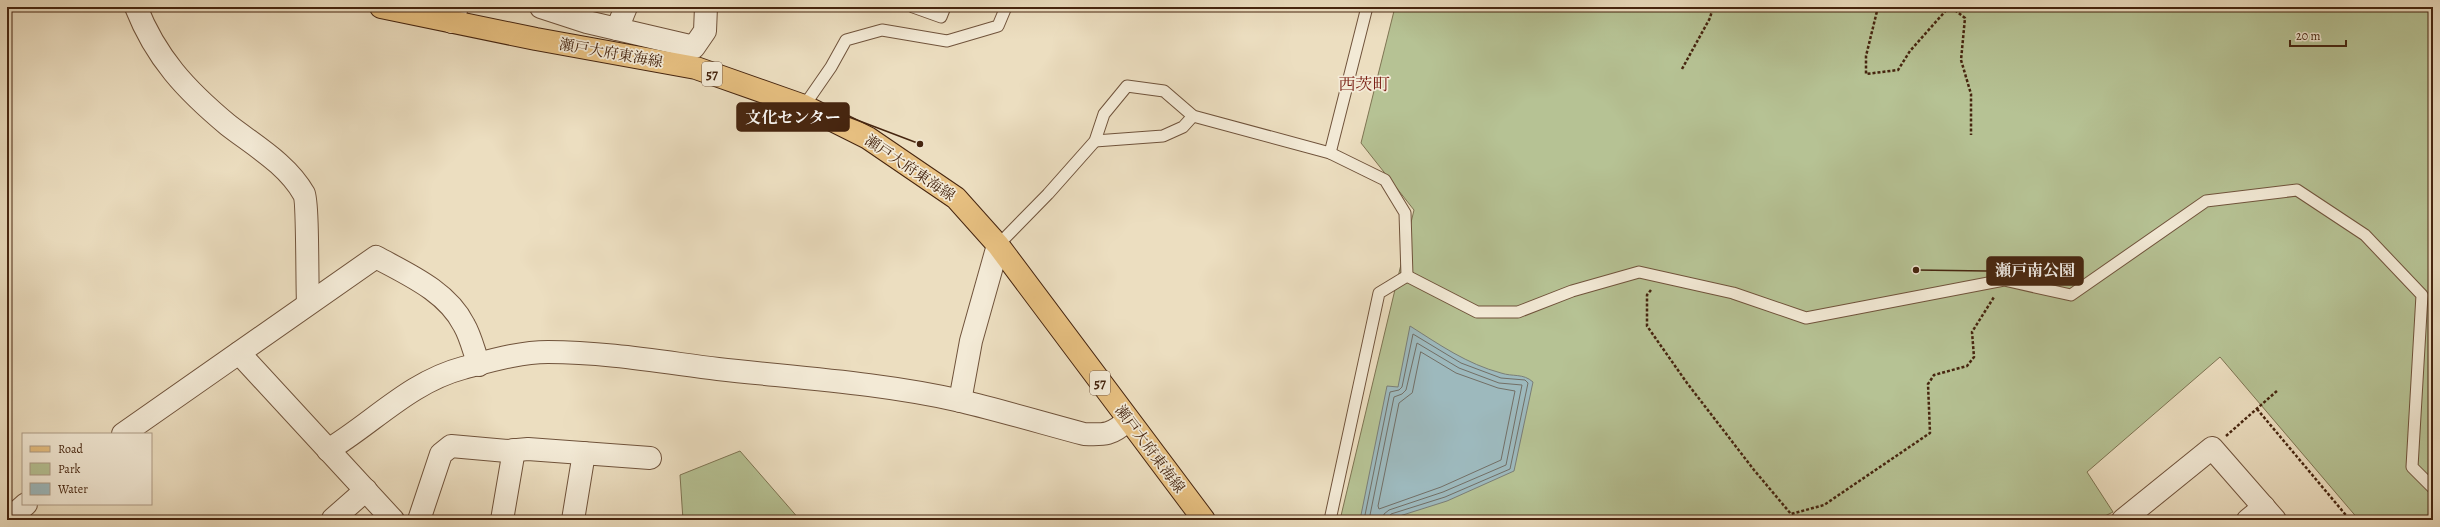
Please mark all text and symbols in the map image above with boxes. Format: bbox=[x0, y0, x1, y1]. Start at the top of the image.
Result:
scale bar bbox=[2290, 22, 2346, 48]
text: 20 m bbox=[2296, 28, 2320, 44]
street label: 瀬戸大府東海線 bbox=[558, 34, 664, 72]
road number: 57 bbox=[702, 62, 722, 86]
district label: 西茨町 bbox=[1339, 73, 1390, 96]
callout: 文化センター bbox=[737, 103, 849, 131]
text: 文化センター bbox=[745, 107, 841, 129]
street label: 瀬戸大府東海線 bbox=[861, 130, 959, 206]
callout: 瀬戸南公園 bbox=[1987, 257, 2083, 285]
text: 瀬戸南公園 bbox=[1995, 260, 2075, 282]
road number: 57 bbox=[1090, 371, 1110, 395]
street label: 瀬戸大府東海線 bbox=[1110, 401, 1190, 497]
legend bbox=[22, 433, 152, 505]
text: Road bbox=[58, 441, 84, 457]
text: Park bbox=[58, 461, 81, 477]
text: Water bbox=[57, 481, 88, 497]

